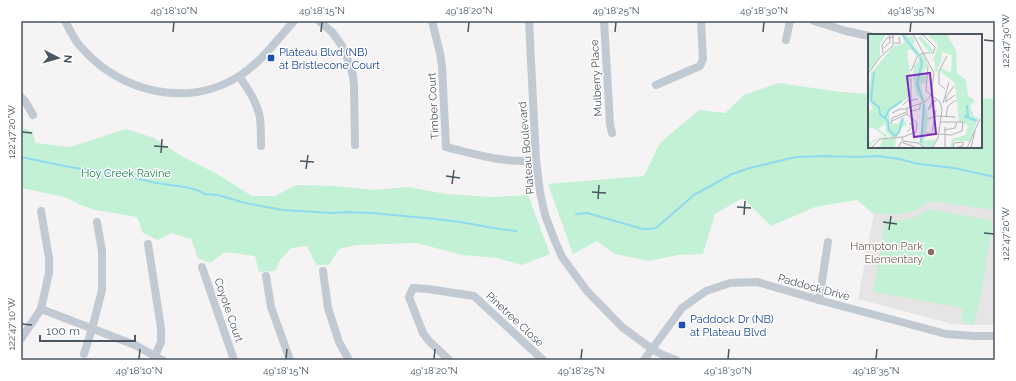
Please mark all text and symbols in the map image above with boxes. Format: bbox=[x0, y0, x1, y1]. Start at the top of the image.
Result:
text: 49°18'10"N bbox=[151, 5, 197, 16]
text: 49°18'15"N bbox=[299, 5, 345, 16]
text: 49°18'20"N bbox=[445, 5, 493, 16]
text: 49°18'25"N bbox=[592, 5, 640, 16]
text: 49°18'30"N bbox=[740, 5, 788, 16]
text: 49°18'35"N bbox=[887, 5, 935, 16]
text: 122°47'30"W bbox=[1000, 14, 1011, 68]
inset map bbox=[868, 34, 982, 148]
north arrow bbox=[38, 38, 78, 78]
street label: Mulberry Place bbox=[588, 39, 605, 117]
place label: Plateau Blvd (NB) at Bristlecone Court bbox=[279, 46, 380, 72]
marker: Plateau Blvd (NB) at Bristlecone Court bbox=[266, 53, 276, 63]
text: N bbox=[61, 54, 74, 64]
street label: Timber Court bbox=[425, 72, 442, 140]
street label: Plateau Boulevard bbox=[516, 101, 537, 195]
text: 122°47'20"W bbox=[6, 105, 17, 159]
park label: Hoy Creek Ravine bbox=[81, 167, 171, 180]
text: 122°47'20"W bbox=[1000, 207, 1011, 261]
place label: Hampton Park Elementary bbox=[850, 240, 923, 266]
marker: Hampton Park Elementary bbox=[926, 247, 936, 257]
street label: Paddock Drive bbox=[776, 272, 852, 303]
street label: Coyote Court bbox=[211, 276, 246, 344]
street label: Pinetree Close bbox=[483, 289, 547, 350]
text: 122°47'10"W bbox=[6, 297, 17, 350]
place label: Paddock Dr (NB) at Plateau Blvd bbox=[690, 313, 774, 339]
scale bar bbox=[40, 317, 135, 343]
marker: Paddock Dr (NB) at Plateau Blvd bbox=[677, 320, 687, 330]
text: 100 m bbox=[46, 324, 80, 338]
text: 49°18'10"N bbox=[116, 365, 162, 376]
text: 49°18'15"N bbox=[263, 365, 309, 376]
text: 49°18'20"N bbox=[410, 365, 458, 376]
text: 49°18'25"N bbox=[557, 365, 605, 376]
text: 49°18'30"N bbox=[704, 365, 752, 376]
text: 49°18'35"N bbox=[852, 365, 900, 376]

